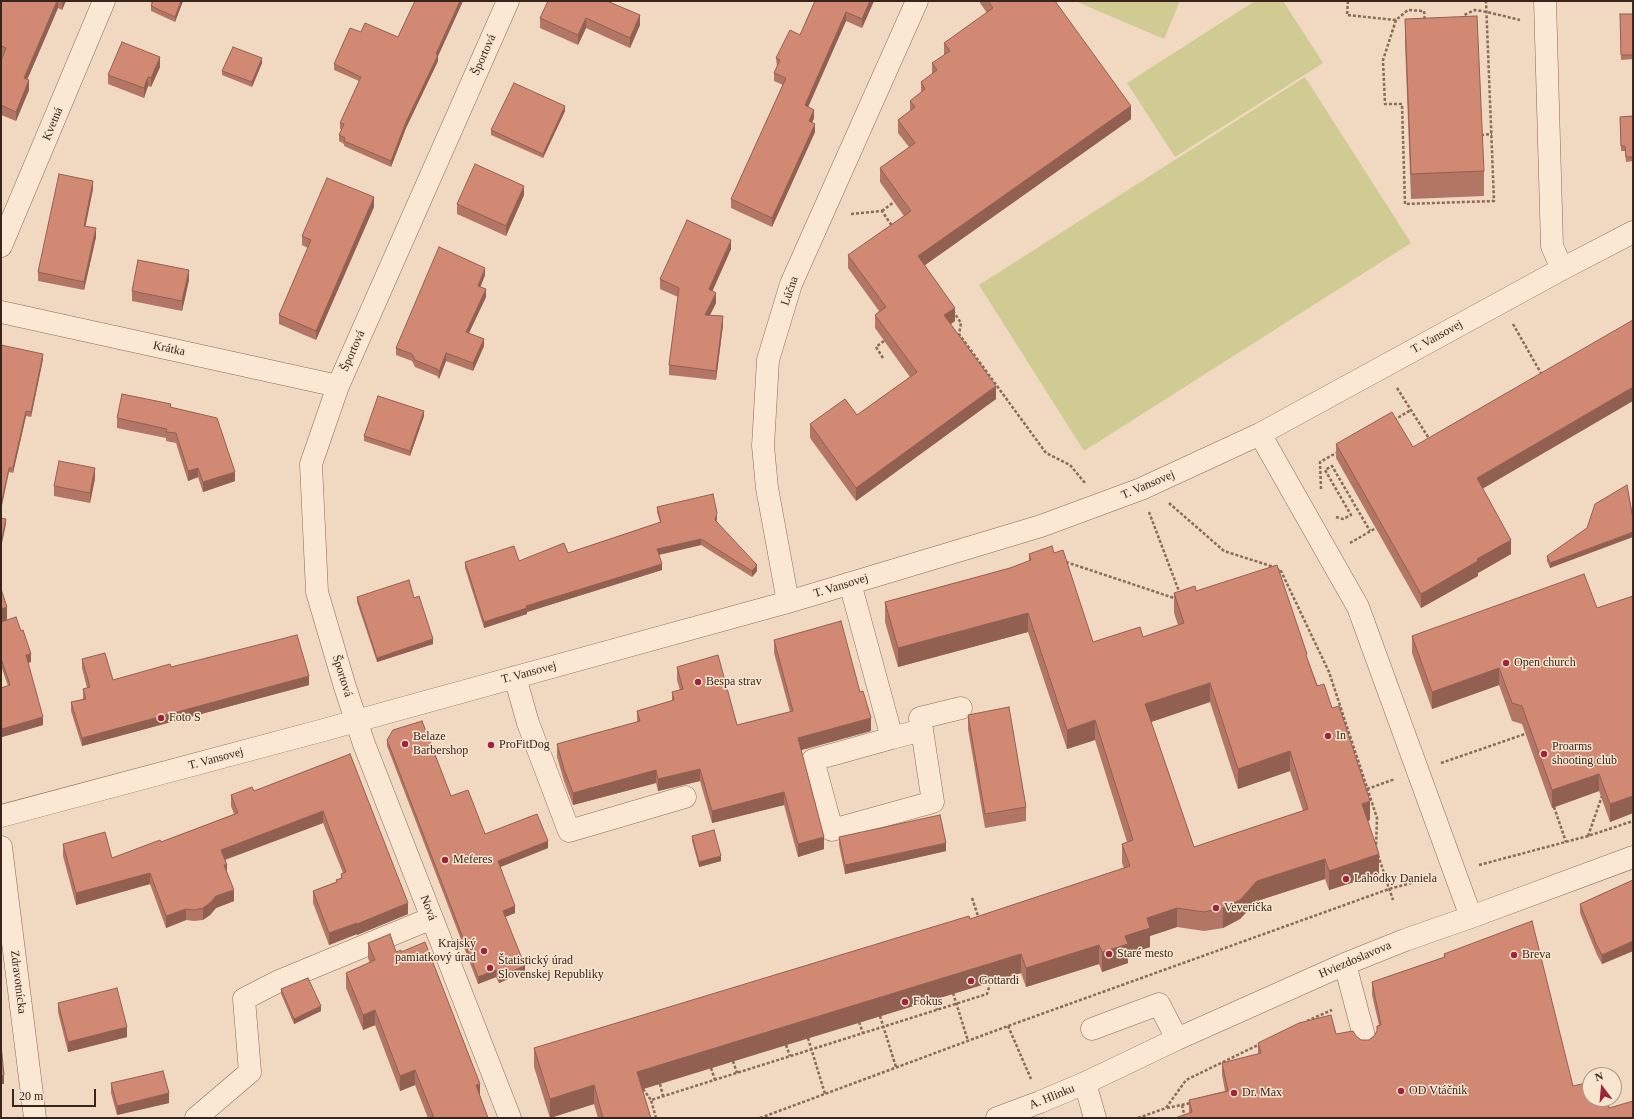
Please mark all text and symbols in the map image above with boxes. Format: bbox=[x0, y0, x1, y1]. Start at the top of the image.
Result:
street label: Športová bbox=[469, 32, 499, 78]
street label: Kvetná bbox=[40, 105, 66, 143]
street label: Lúčna bbox=[778, 274, 802, 308]
street label: T. Vansovej bbox=[1409, 317, 1465, 357]
street label: Športová bbox=[338, 328, 368, 374]
street label: Krátka bbox=[152, 339, 186, 359]
street label: T. Vansovej bbox=[1119, 467, 1177, 503]
street label: T. Vansovej bbox=[812, 571, 870, 601]
street label: Športová bbox=[329, 653, 355, 699]
place label: Open church bbox=[1514, 656, 1576, 670]
marker: Open church bbox=[1501, 658, 1511, 668]
street label: T. Vansovej bbox=[500, 659, 558, 687]
place label: Bespa strav bbox=[706, 675, 762, 689]
marker: Bespa strav bbox=[693, 677, 703, 687]
place label: Foto S bbox=[169, 711, 201, 725]
marker: Foto S bbox=[156, 713, 166, 723]
place label: In bbox=[1336, 729, 1346, 743]
place label: Belaze Barbershop bbox=[413, 730, 468, 758]
marker: In bbox=[1323, 731, 1333, 741]
place label: ProFitDog bbox=[499, 738, 550, 752]
marker: Belaze Barbershop bbox=[400, 739, 410, 749]
marker: ProFitDog bbox=[486, 740, 496, 750]
place label: Proarms shooting club bbox=[1552, 740, 1617, 768]
street label: T. Vansovej bbox=[187, 745, 245, 773]
marker: Proarms shooting club bbox=[1539, 749, 1549, 759]
place label: Meferes bbox=[453, 853, 492, 867]
marker: Meferes bbox=[440, 855, 450, 865]
place label: Lahôdky Daniela bbox=[1354, 872, 1437, 886]
marker: Lahôdky Daniela bbox=[1341, 874, 1351, 884]
street label: Nová bbox=[417, 893, 439, 923]
place label: Veverička bbox=[1224, 901, 1272, 915]
marker: Veverička bbox=[1211, 903, 1221, 913]
place label: Krajský pamiatkový úrad bbox=[395, 937, 476, 965]
street label: Hviezdoslavova bbox=[1317, 938, 1393, 982]
marker: Krajský pamiatkový úrad bbox=[479, 946, 489, 956]
place label: Staré mesto bbox=[1117, 947, 1173, 961]
place label: Breva bbox=[1522, 948, 1551, 962]
street label: Zdravotnícka bbox=[7, 949, 29, 1015]
marker: Staré mesto bbox=[1104, 949, 1114, 959]
marker: Breva bbox=[1509, 950, 1519, 960]
place label: Štatistický úrad Slovenskej Republiky bbox=[498, 954, 604, 982]
marker: Štatistický úrad Slovenskej Republiky bbox=[485, 963, 495, 973]
place label: Gottardi bbox=[979, 974, 1019, 988]
marker: Gottardi bbox=[966, 976, 976, 986]
place label: Fokus bbox=[913, 995, 942, 1009]
marker: Fokus bbox=[900, 997, 910, 1007]
north arrow bbox=[1582, 1067, 1622, 1107]
text: N bbox=[1593, 1070, 1604, 1083]
scale bar bbox=[14, 1081, 98, 1107]
street label: A. Hlinku bbox=[1027, 1081, 1077, 1113]
place label: OD Vtáčnik bbox=[1409, 1084, 1467, 1098]
place label: Dr. Max bbox=[1242, 1086, 1282, 1100]
marker: OD Vtáčnik bbox=[1396, 1086, 1406, 1096]
marker: Dr. Max bbox=[1229, 1088, 1239, 1098]
text: 20 m bbox=[19, 1089, 43, 1103]

